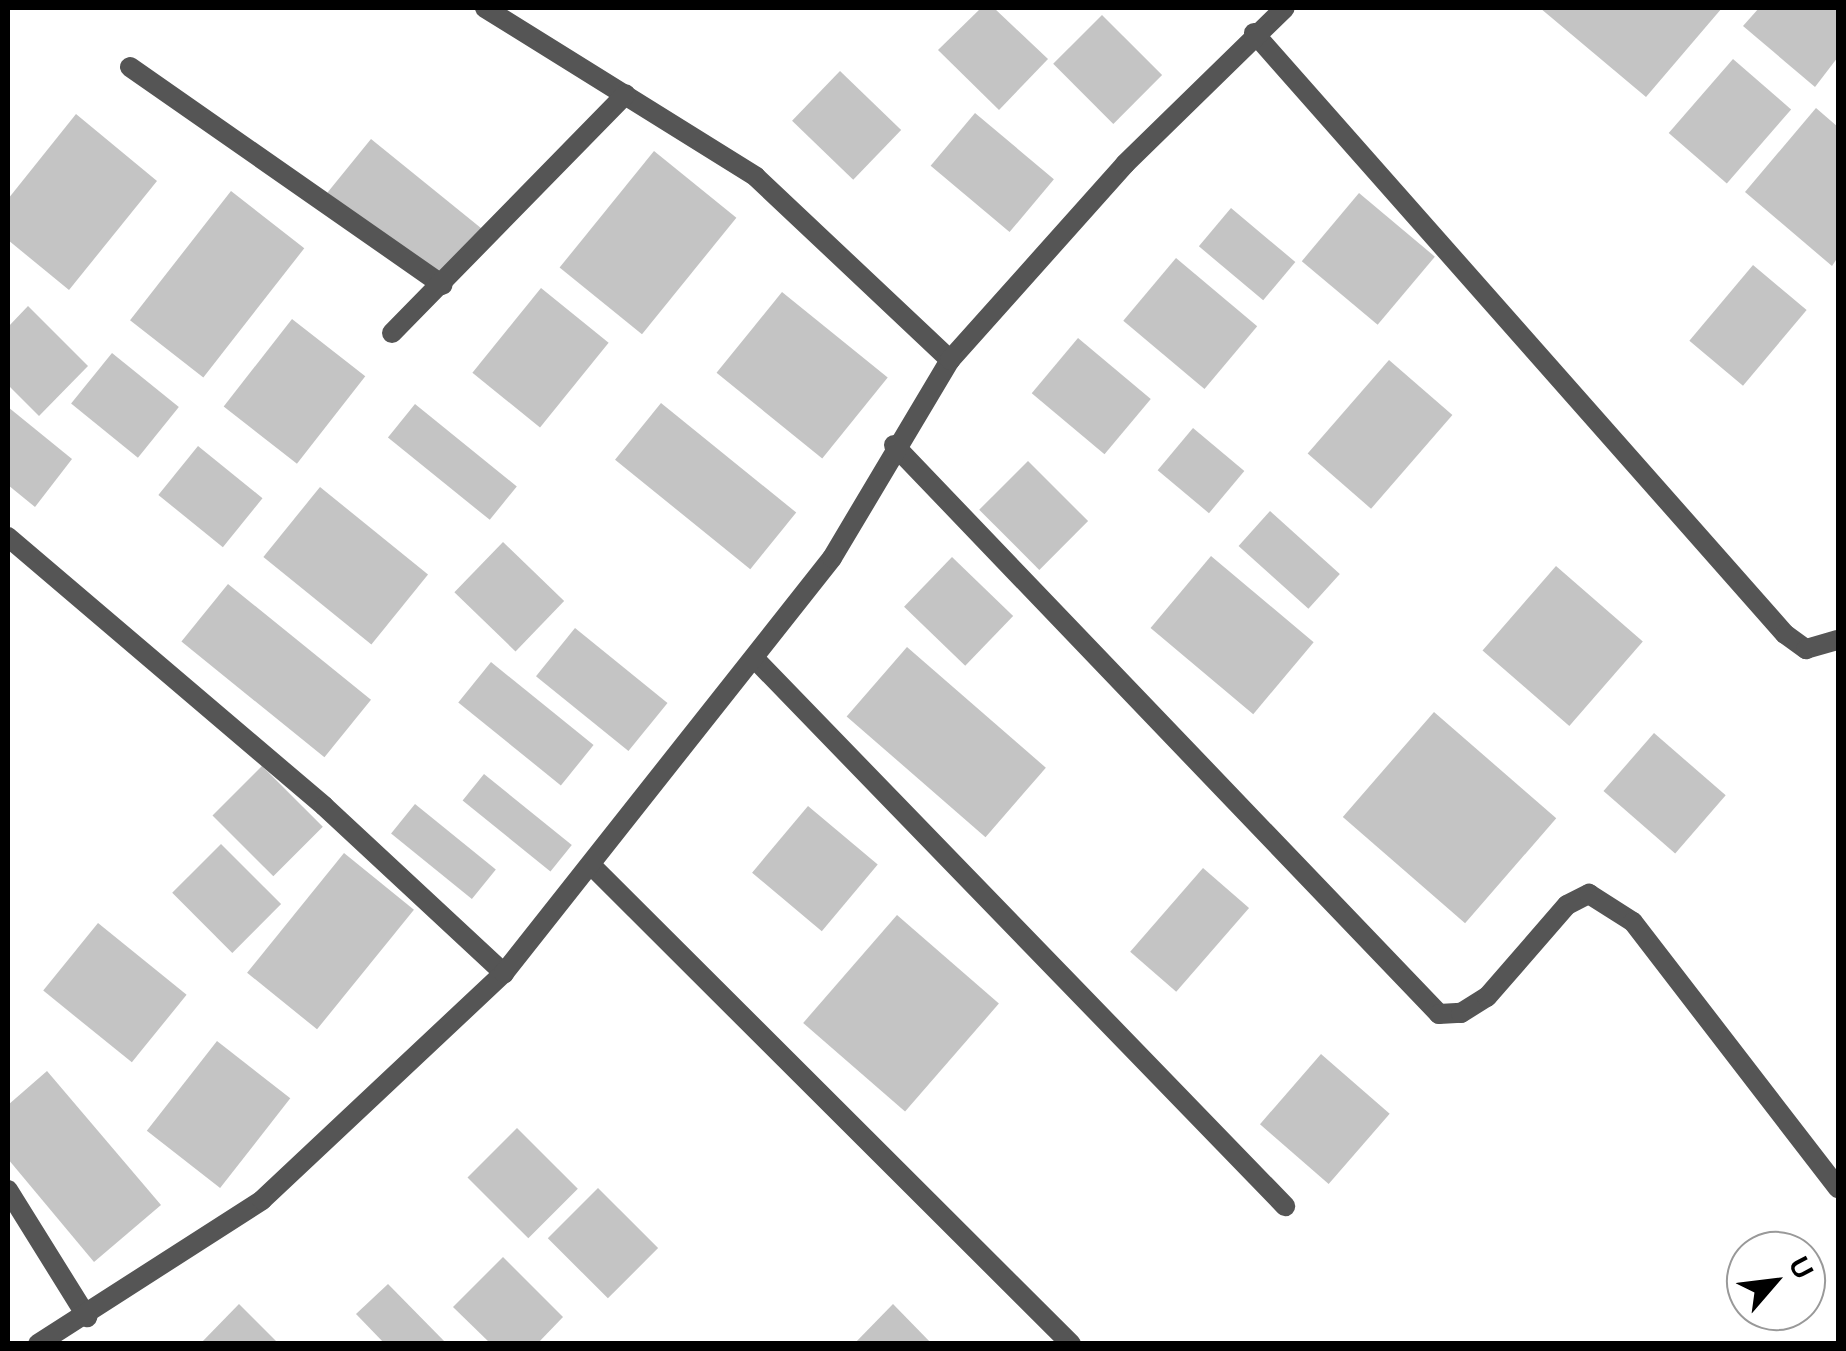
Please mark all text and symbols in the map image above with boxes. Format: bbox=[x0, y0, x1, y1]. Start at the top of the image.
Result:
north arrow bbox=[1726, 1231, 1826, 1331]
text: U bbox=[1783, 1251, 1820, 1284]

